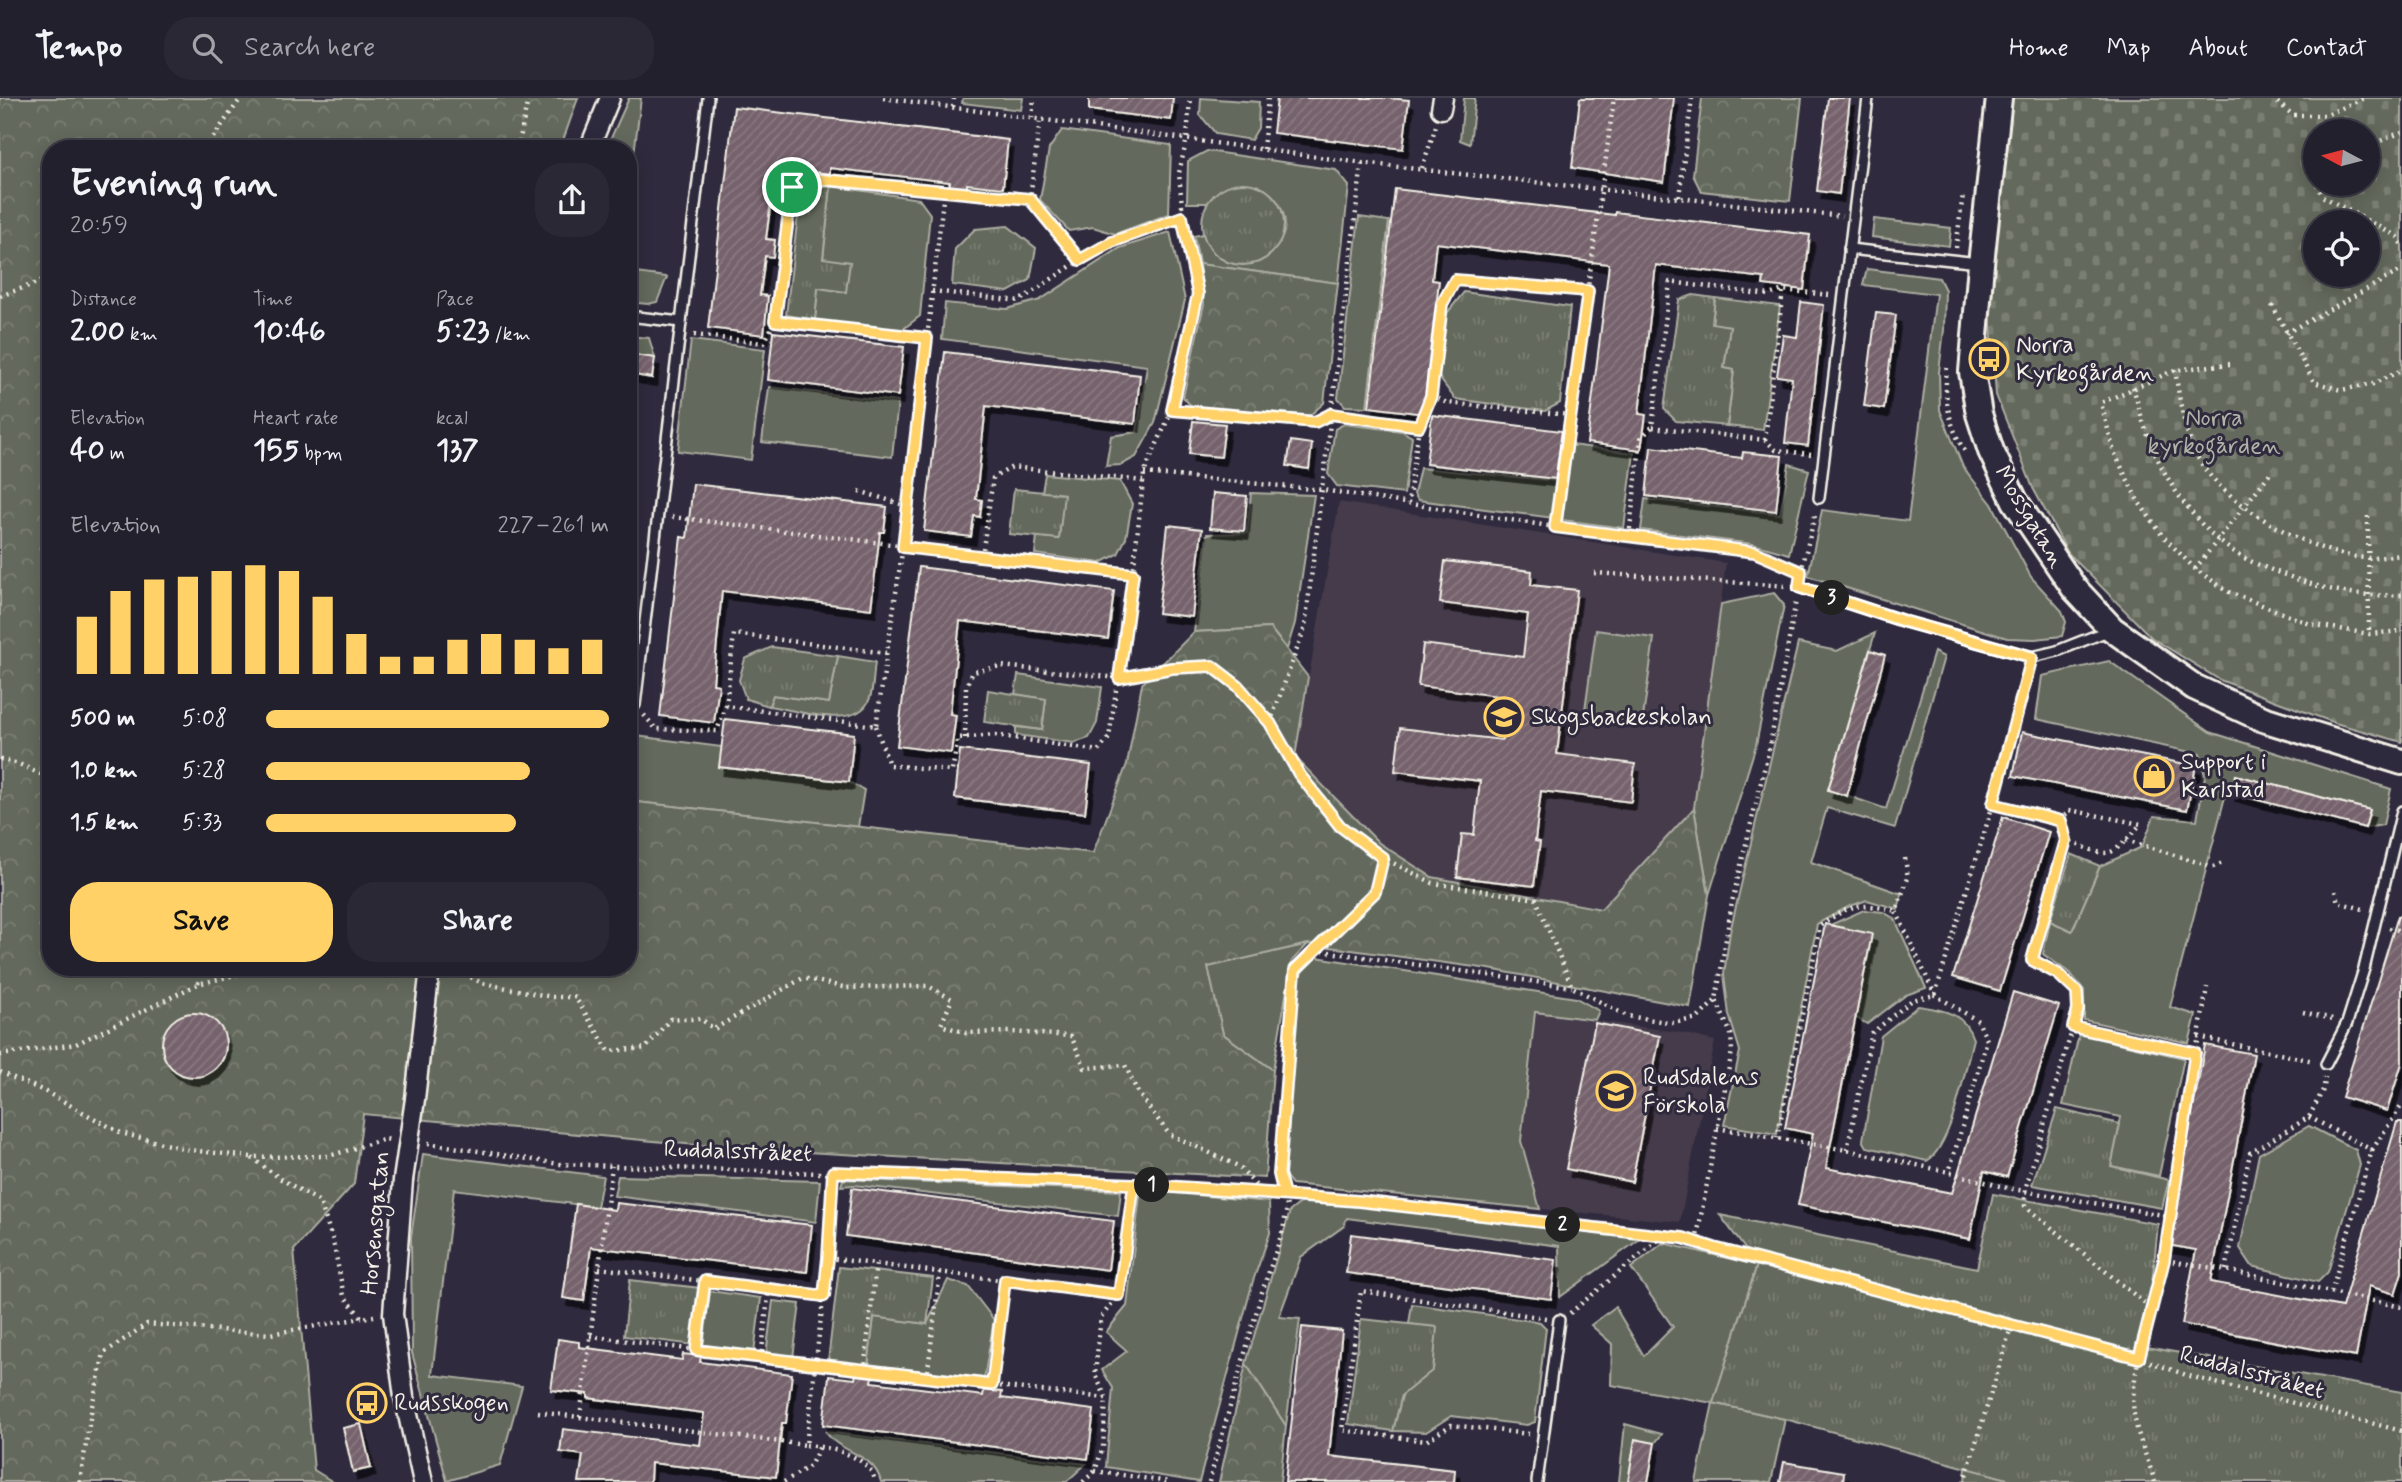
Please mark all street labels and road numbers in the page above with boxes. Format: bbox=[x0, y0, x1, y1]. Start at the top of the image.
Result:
street label: Mossgatan bbox=[1986, 460, 2072, 574]
street label: Ruddalsstråket bbox=[663, 1134, 813, 1170]
street label: Horsensgatan bbox=[354, 1150, 400, 1296]
street label: Ruddalsstråket bbox=[2176, 1339, 2328, 1407]

